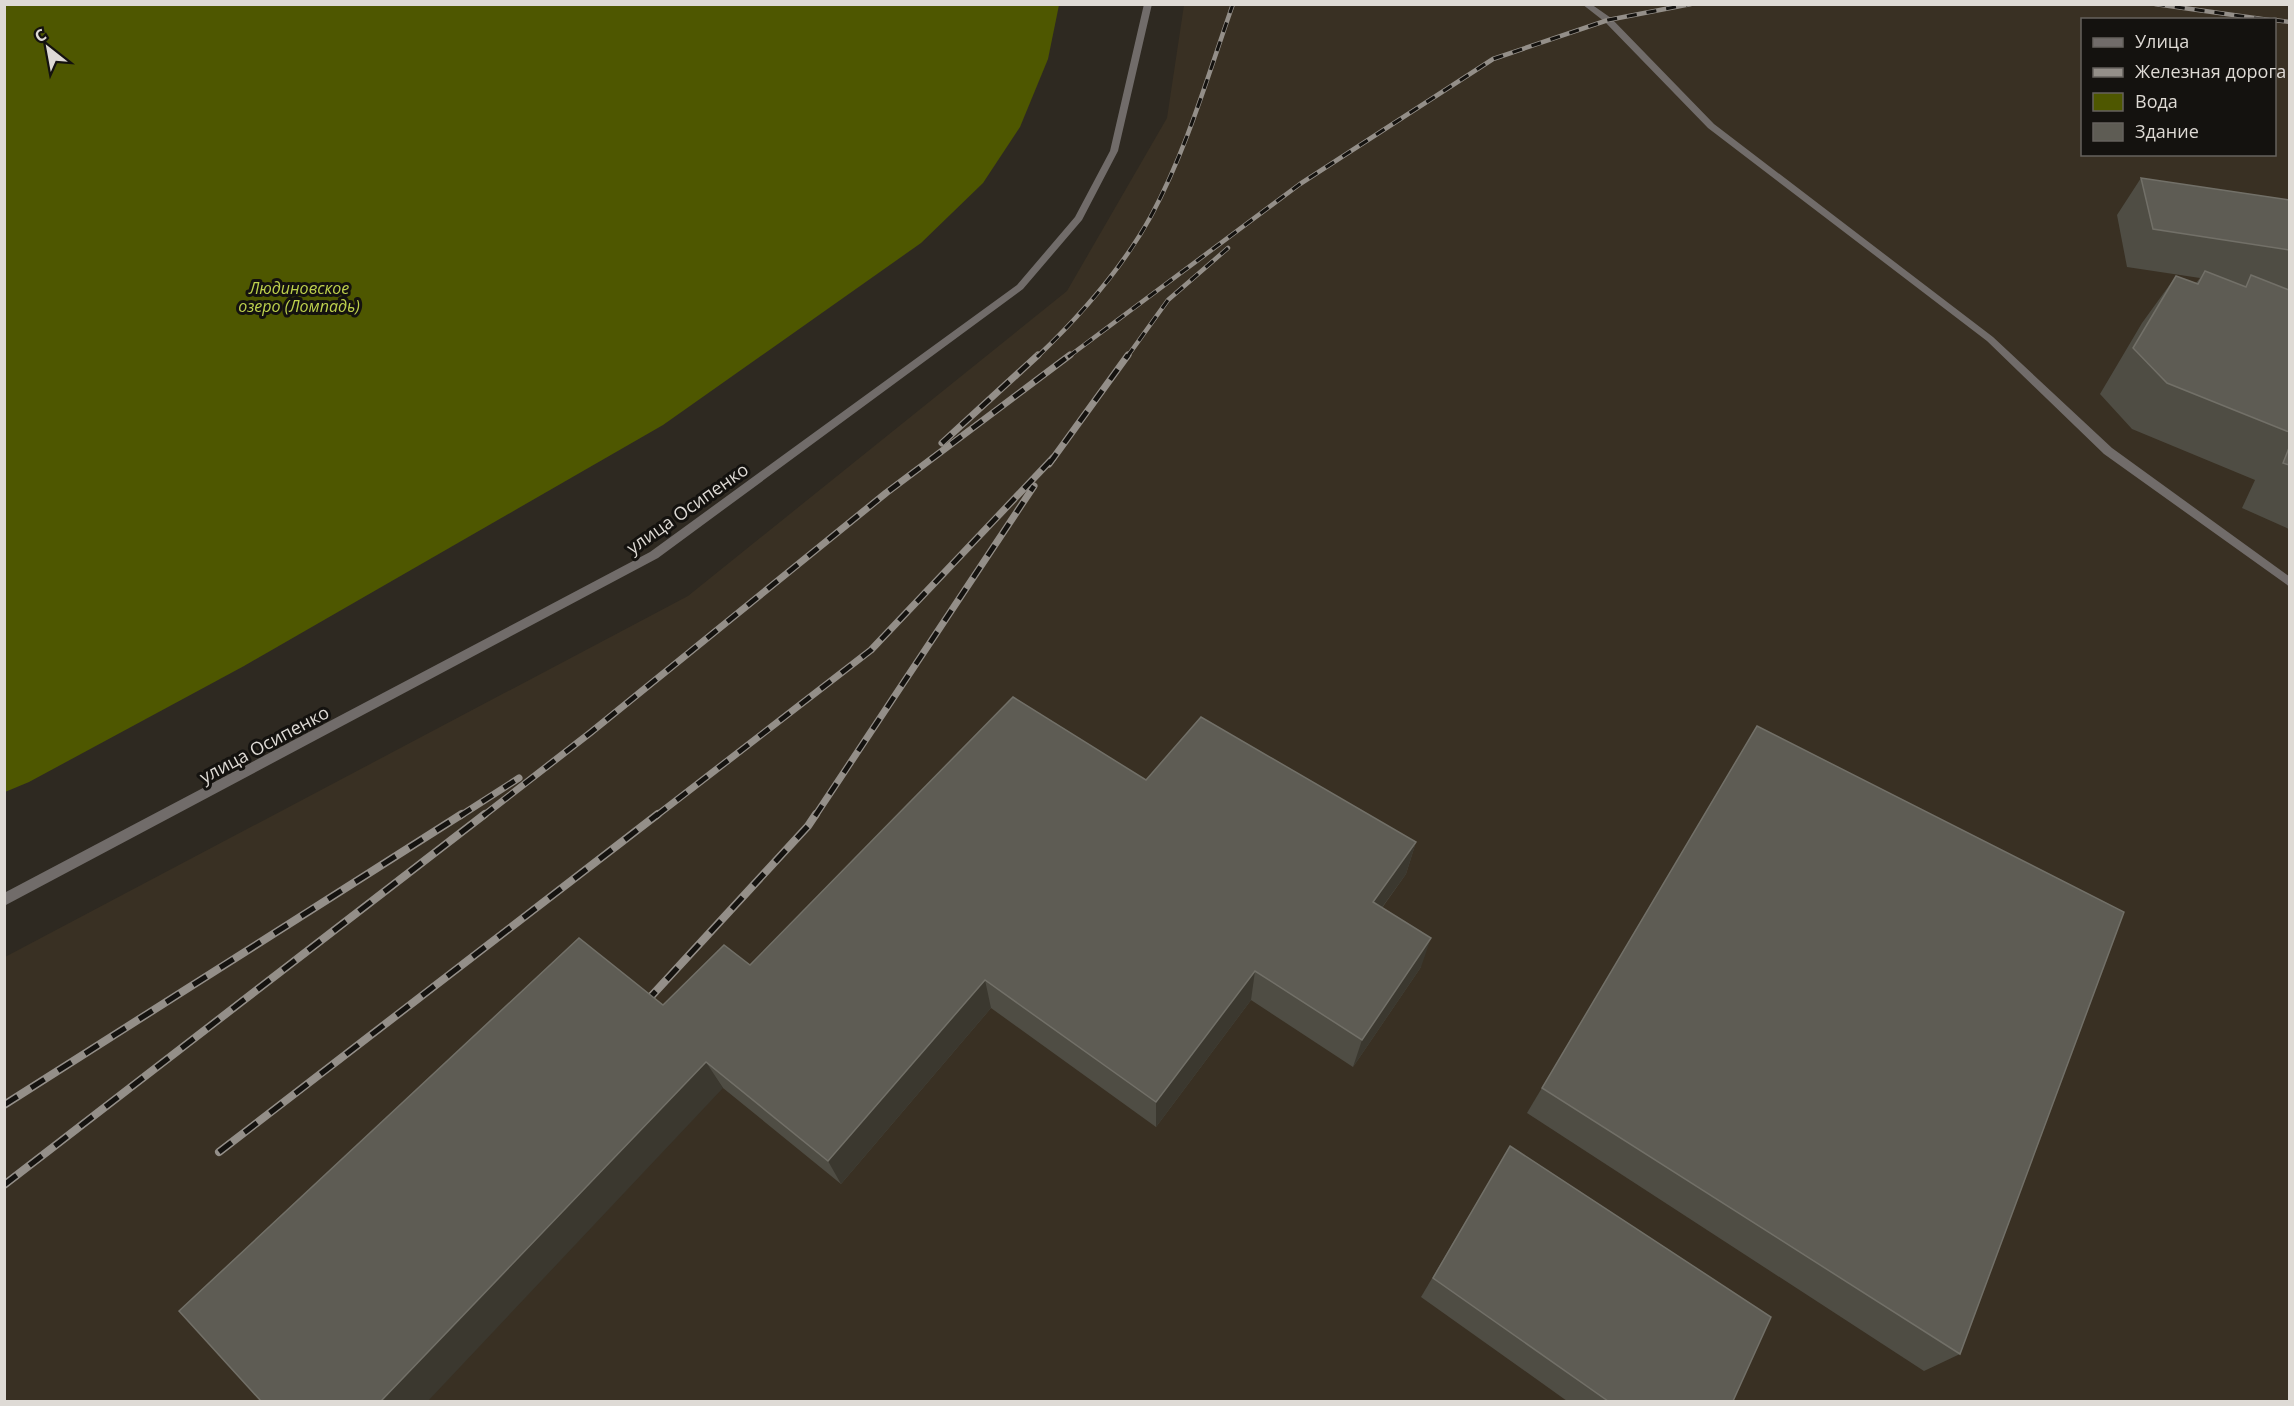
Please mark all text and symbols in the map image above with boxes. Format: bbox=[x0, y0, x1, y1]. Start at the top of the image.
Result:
north arrow bbox=[18, 18, 78, 78]
legend bbox=[2081, 18, 2276, 156]
text: С bbox=[30, 23, 50, 47]
text: Улица bbox=[2135, 29, 2189, 53]
text: Железная дорога bbox=[2135, 59, 2286, 83]
text: Вода bbox=[2135, 89, 2178, 113]
text: Здание bbox=[2135, 119, 2199, 143]
water label: Людиновское озеро (Ломпадь) bbox=[238, 277, 360, 317]
street label: улица Осипенко bbox=[621, 457, 753, 559]
street label: улица Осипенко bbox=[195, 700, 333, 788]

